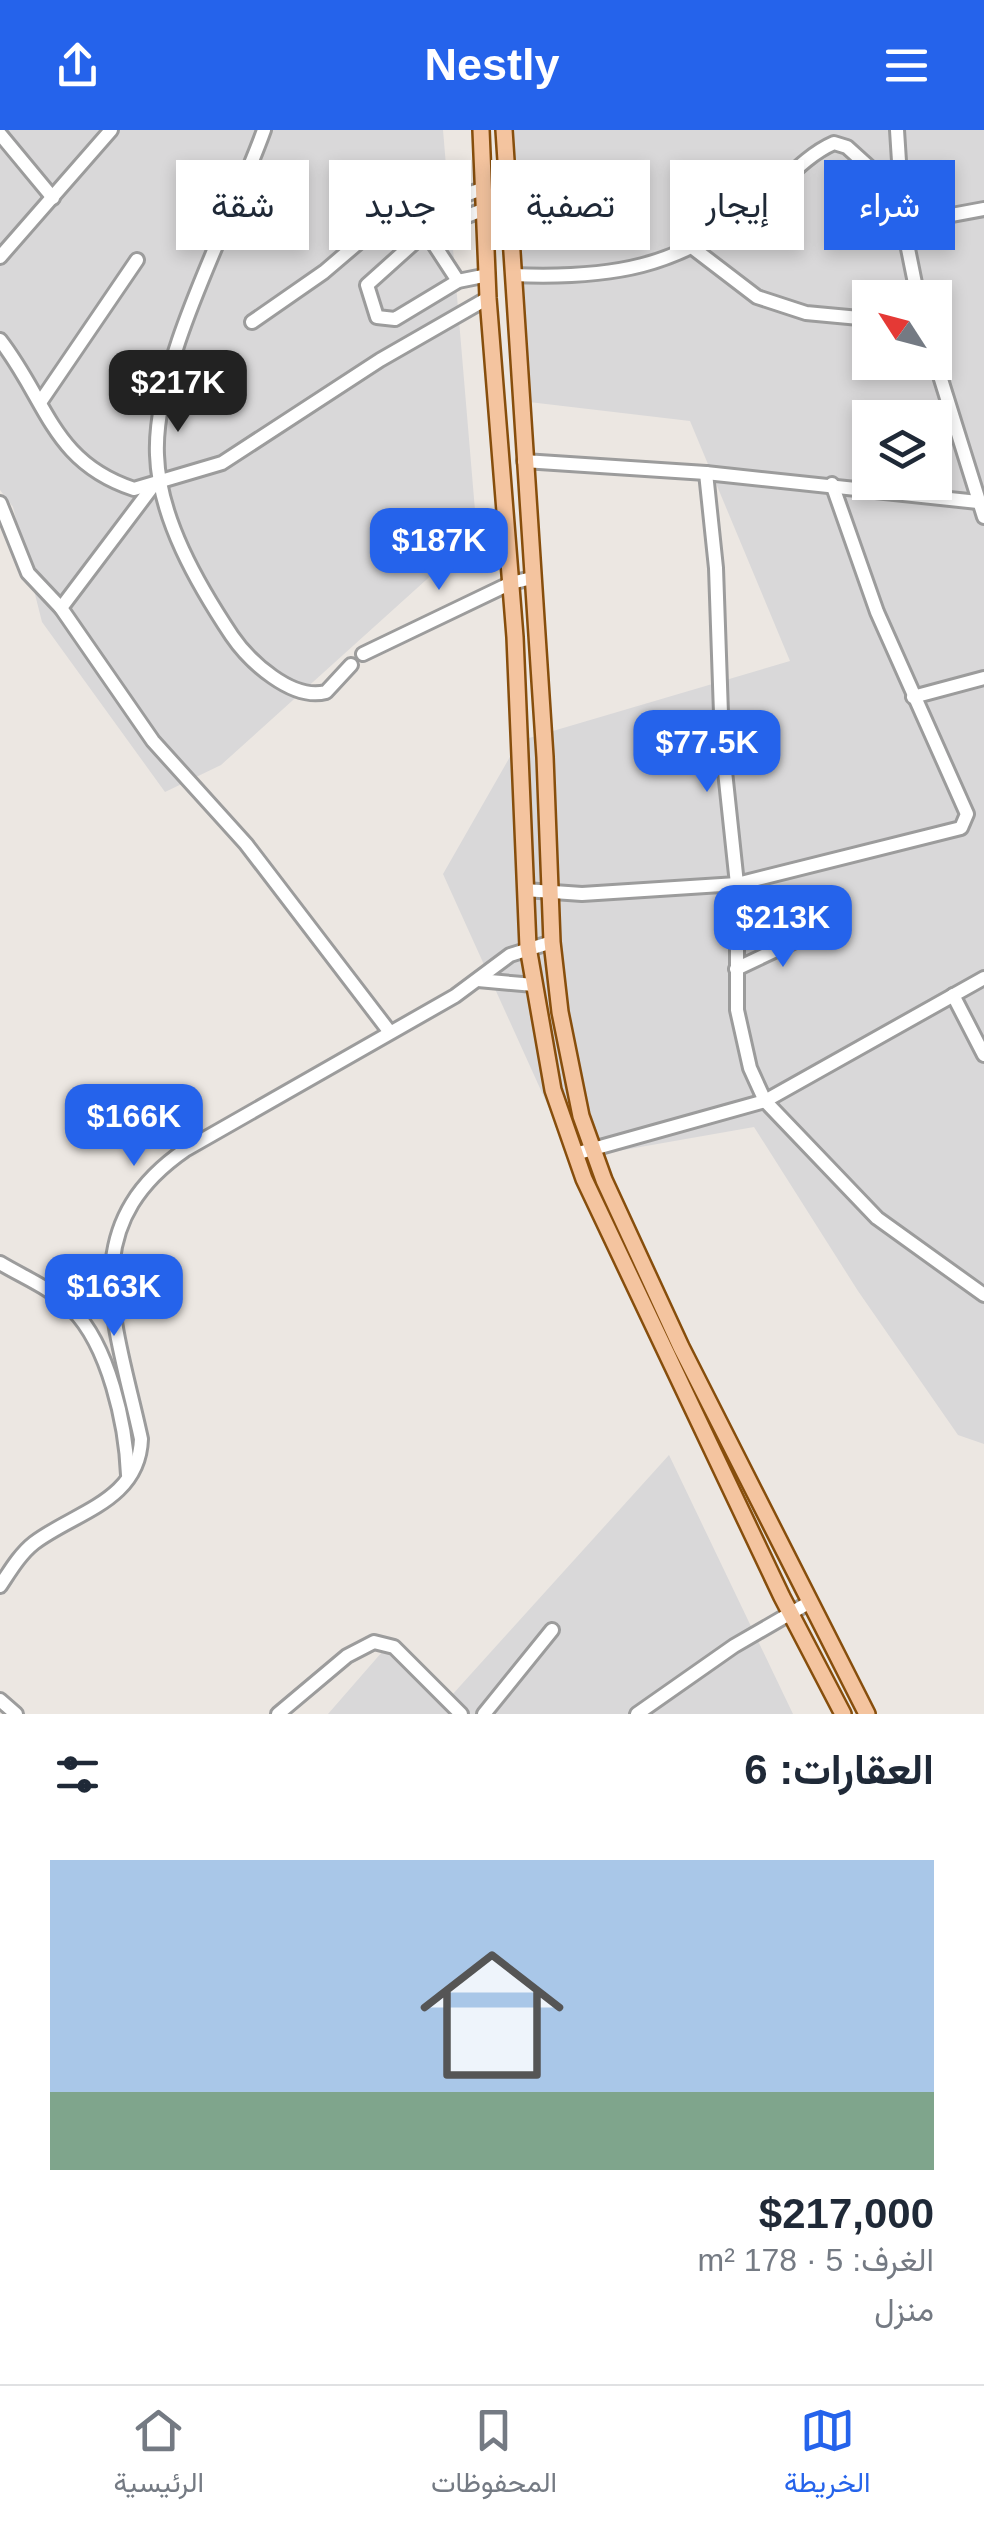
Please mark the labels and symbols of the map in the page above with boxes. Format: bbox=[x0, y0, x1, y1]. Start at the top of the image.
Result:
north arrow bbox=[852, 280, 952, 380]
pin: $217K bbox=[108, 350, 248, 435]
pin: $187K bbox=[369, 508, 509, 593]
pin: $77.5K bbox=[626, 710, 788, 795]
pin: $213K bbox=[713, 885, 853, 970]
pin: $166K bbox=[64, 1084, 204, 1169]
pin: $163K bbox=[44, 1254, 184, 1339]

